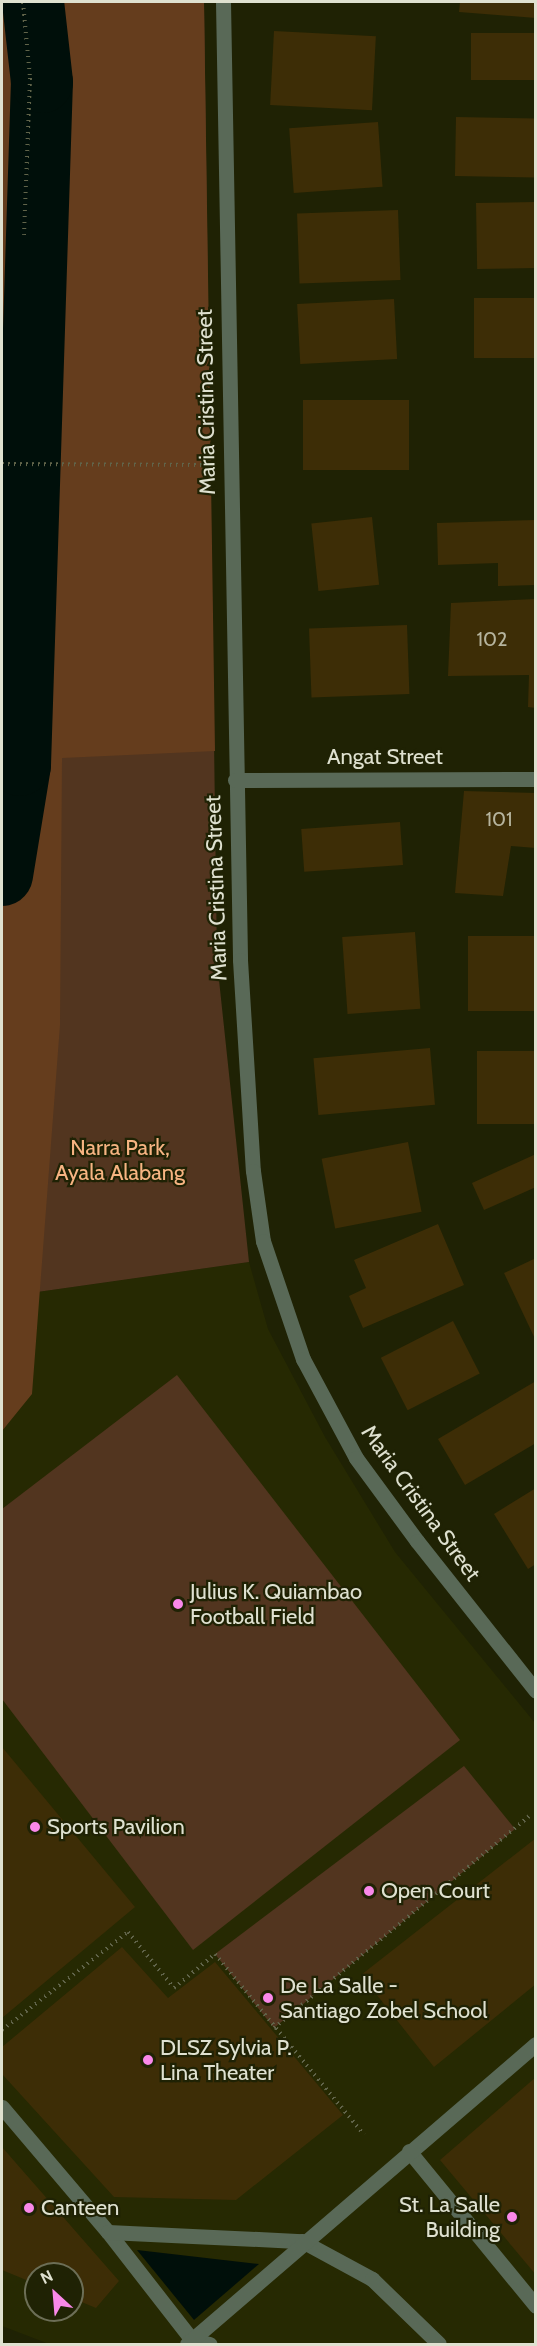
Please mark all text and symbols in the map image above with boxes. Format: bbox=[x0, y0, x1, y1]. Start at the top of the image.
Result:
street label: Maria Cristina Street bbox=[191, 309, 221, 495]
house number: 102 bbox=[477, 627, 507, 651]
street label: Angat Street bbox=[327, 744, 443, 770]
street label: Maria Cristina Street bbox=[200, 795, 232, 981]
house number: 101 bbox=[486, 807, 512, 831]
park label: Narra Park, Ayala Alabang bbox=[55, 1134, 185, 1186]
street label: Maria Cristina Street bbox=[356, 1420, 486, 1586]
place label: Julius K. Quiambao Football Field bbox=[190, 1578, 362, 1630]
marker: Julius K. Quiambao Football Field bbox=[171, 1597, 185, 1611]
place label: Sports Pavilion bbox=[47, 1814, 185, 1840]
marker: Sports Pavilion bbox=[28, 1820, 42, 1834]
place label: Open Court bbox=[381, 1878, 490, 1904]
marker: Open Court bbox=[362, 1884, 376, 1898]
place label: De La Salle - Santiago Zobel School bbox=[280, 1972, 487, 2024]
marker: De La Salle - Santiago Zobel School bbox=[261, 1991, 275, 2005]
place label: DLSZ Sylvia P. Lina Theater bbox=[160, 2034, 292, 2086]
marker: DLSZ Sylvia P. Lina Theater bbox=[141, 2053, 155, 2067]
place label: St. La Salle Building bbox=[399, 2191, 500, 2242]
place label: Canteen bbox=[41, 2195, 119, 2221]
marker: Canteen bbox=[22, 2201, 36, 2215]
marker: St. La Salle Building bbox=[505, 2210, 519, 2224]
north arrow bbox=[24, 2262, 84, 2322]
text: N bbox=[38, 2266, 56, 2288]

